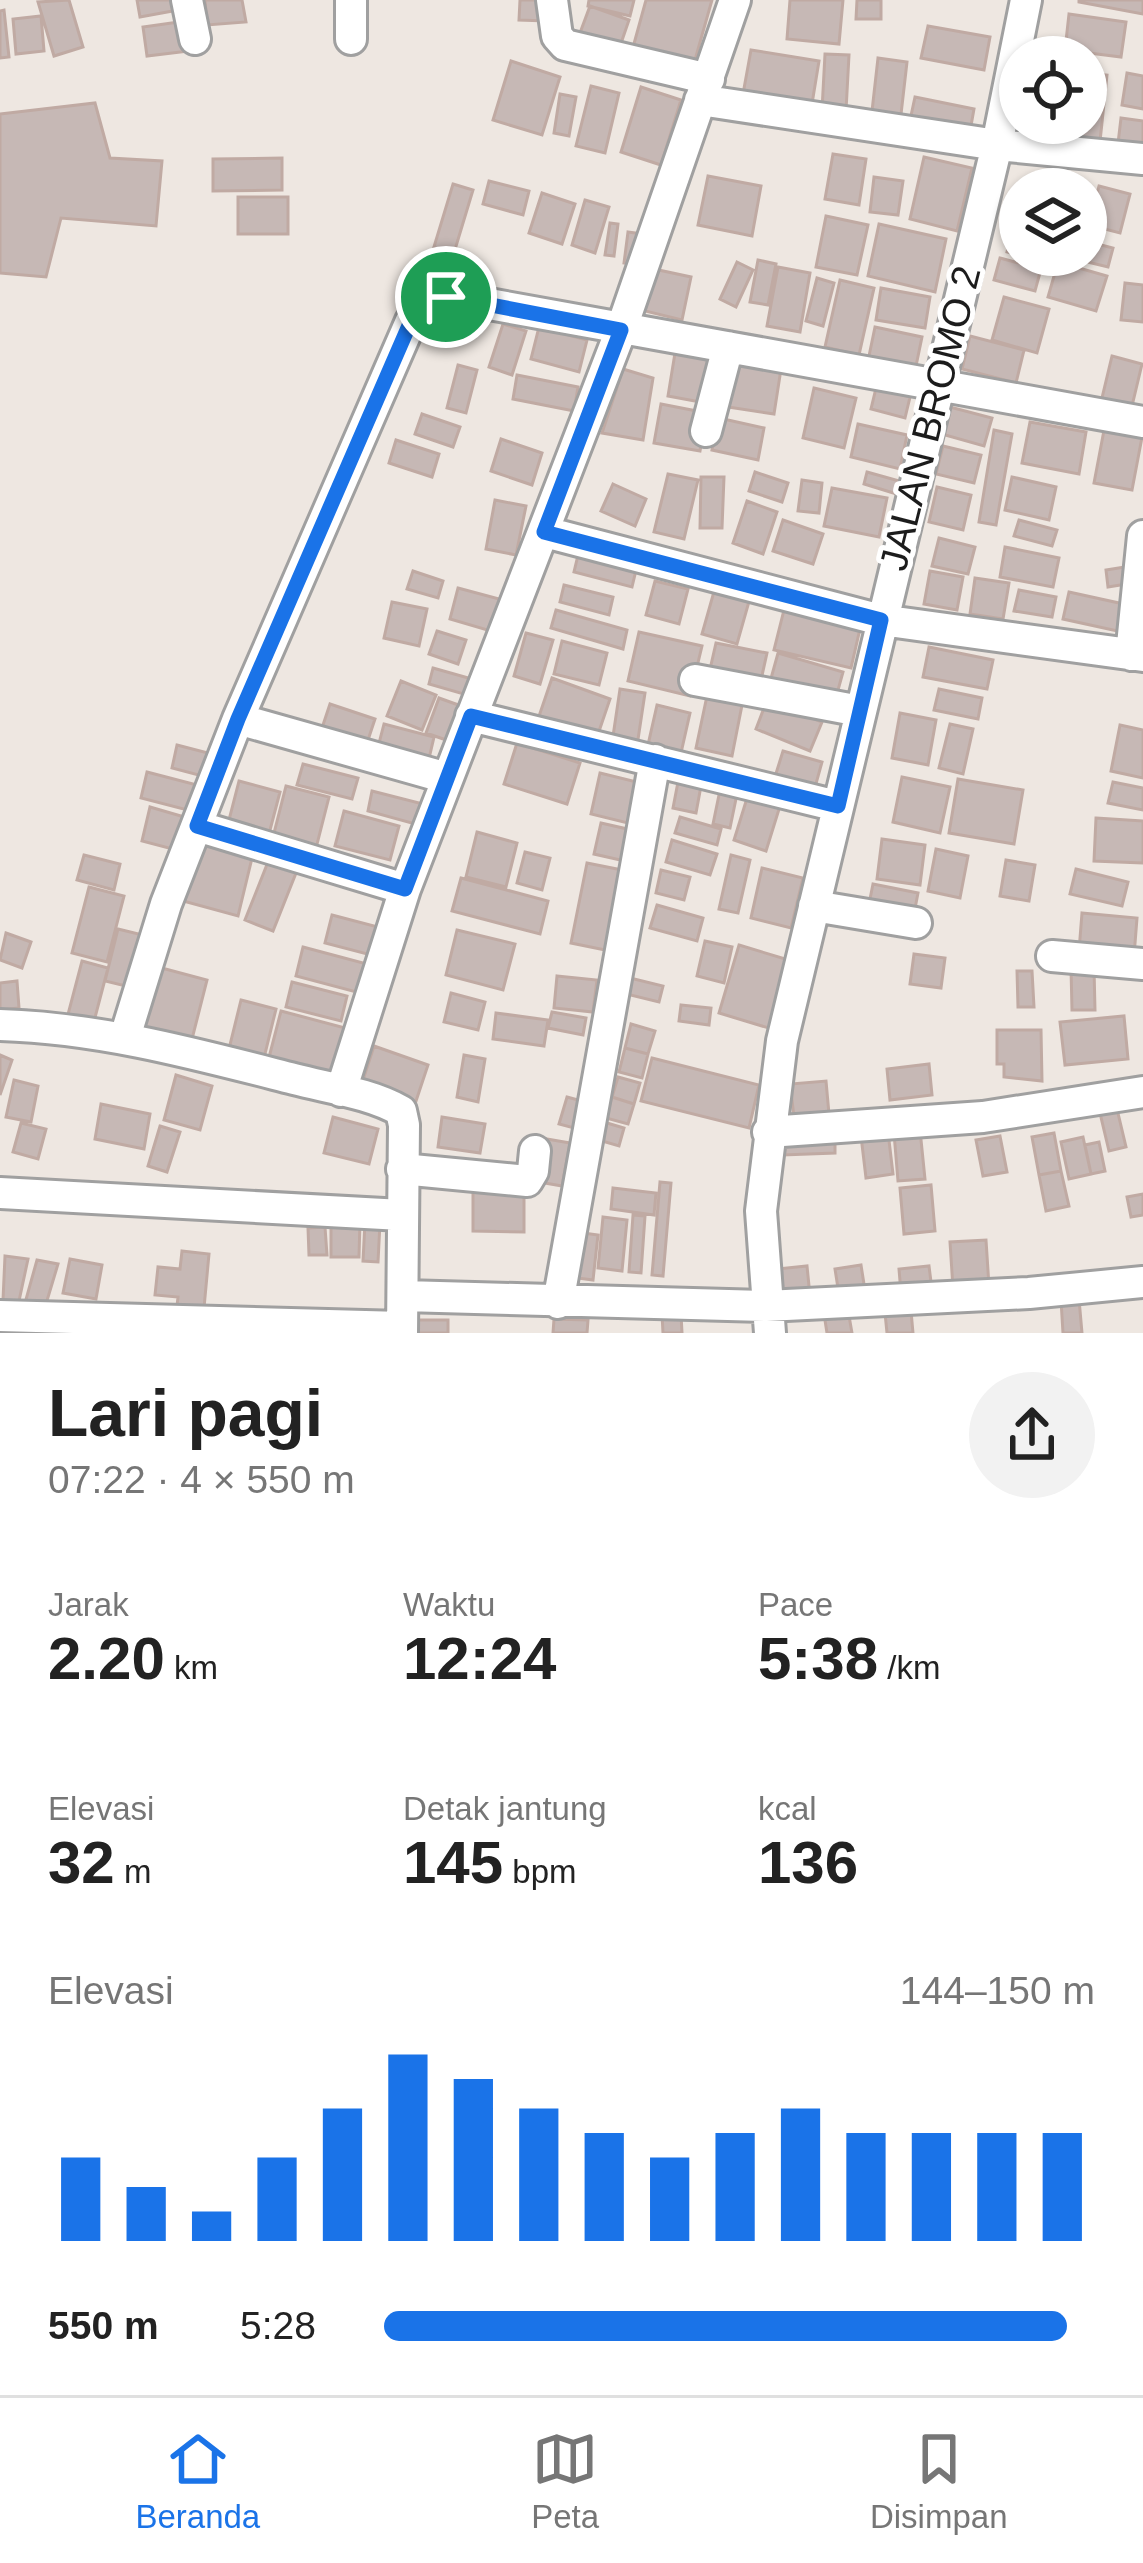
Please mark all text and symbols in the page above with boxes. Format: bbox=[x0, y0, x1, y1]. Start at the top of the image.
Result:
map controls bbox=[999, 36, 1107, 276]
button: locate bbox=[999, 36, 1107, 144]
button: layers bbox=[999, 168, 1107, 276]
pin bbox=[395, 246, 497, 348]
street label: JALAN BROMO 2 bbox=[871, 261, 989, 575]
icon: arrive bbox=[413, 264, 479, 330]
button: share bbox=[969, 1372, 1095, 1498]
text: Lari pagi bbox=[48, 1376, 323, 1450]
text: 07:22 · 4 × 550 m bbox=[48, 1458, 355, 1501]
text: Jarak bbox=[48, 1586, 129, 1623]
text: Waktu bbox=[403, 1586, 495, 1623]
text: Pace bbox=[758, 1586, 833, 1623]
text: 2.20 bbox=[48, 1625, 165, 1692]
text: 12:24 bbox=[403, 1625, 556, 1692]
text: 5:38 bbox=[758, 1625, 878, 1692]
text: km bbox=[165, 1649, 218, 1686]
text: /km bbox=[878, 1649, 940, 1686]
text: Elevasi bbox=[48, 1790, 154, 1827]
text: Detak jantung bbox=[403, 1790, 607, 1827]
text: kcal bbox=[758, 1790, 817, 1827]
text: 32 bbox=[48, 1829, 115, 1896]
text: 145 bbox=[403, 1829, 503, 1896]
text: 136 bbox=[758, 1829, 858, 1896]
text: m bbox=[115, 1853, 151, 1890]
text: bpm bbox=[503, 1853, 576, 1890]
text: Elevasi bbox=[48, 1969, 174, 2012]
text: 144–150 m bbox=[900, 1969, 1095, 2012]
text: 550 m bbox=[48, 2304, 159, 2347]
text: 5:28 bbox=[240, 2304, 316, 2347]
tab: Beranda bbox=[135, 2426, 260, 2536]
tab: Peta bbox=[531, 2426, 599, 2536]
tab: Disimpan bbox=[870, 2426, 1008, 2536]

